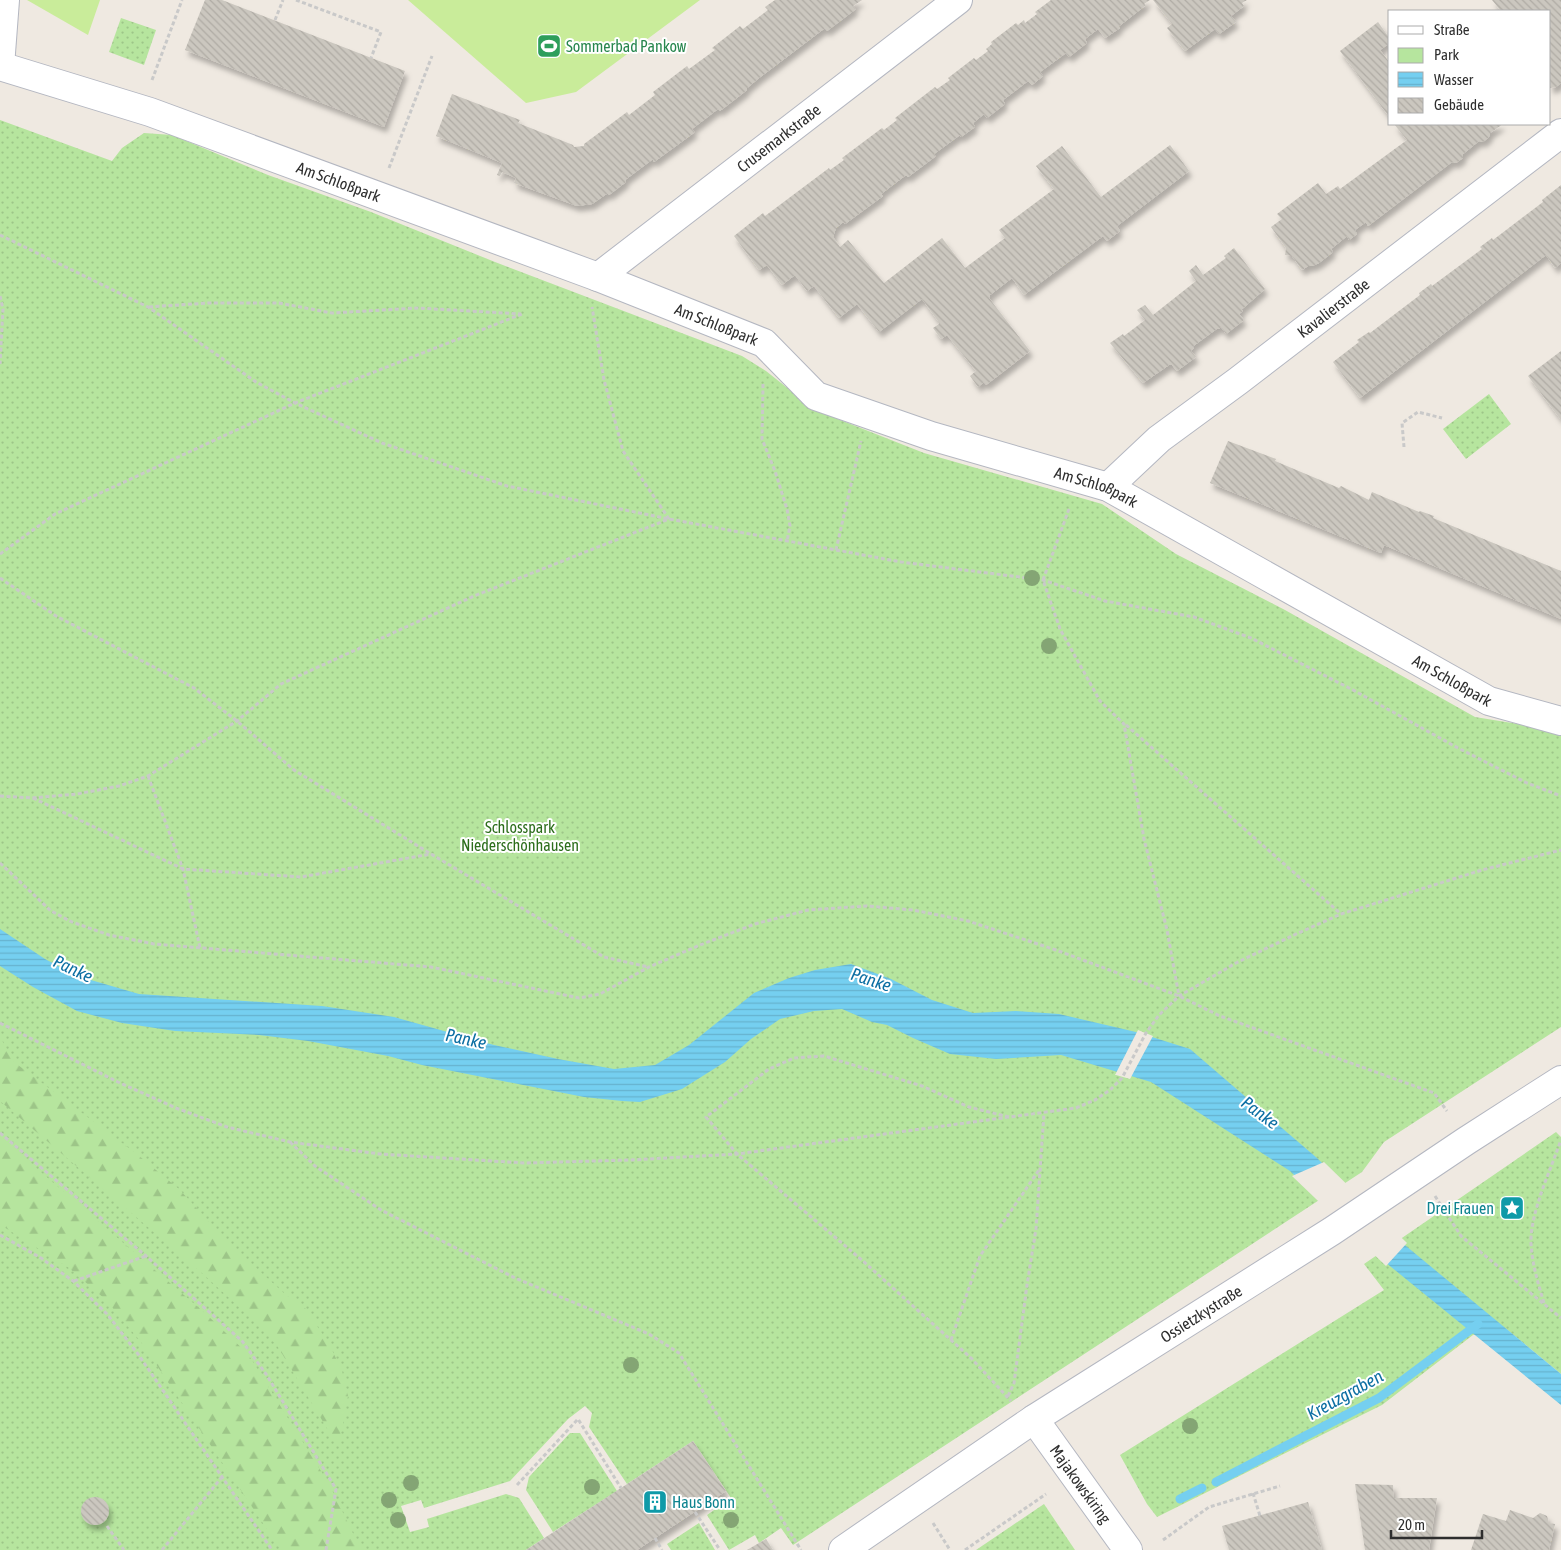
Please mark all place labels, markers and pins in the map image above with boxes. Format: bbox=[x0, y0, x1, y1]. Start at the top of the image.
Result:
sports icon: Sommerbad Pankow bbox=[536, 33, 562, 59]
place label: Sommerbad Pankow bbox=[566, 37, 687, 55]
place icon: Drei Frauen bbox=[1499, 1195, 1525, 1221]
place label: Drei Frauen bbox=[1426, 1199, 1494, 1217]
building icon: Haus Bonn bbox=[642, 1489, 668, 1515]
place label: Haus Bonn bbox=[672, 1493, 735, 1511]

